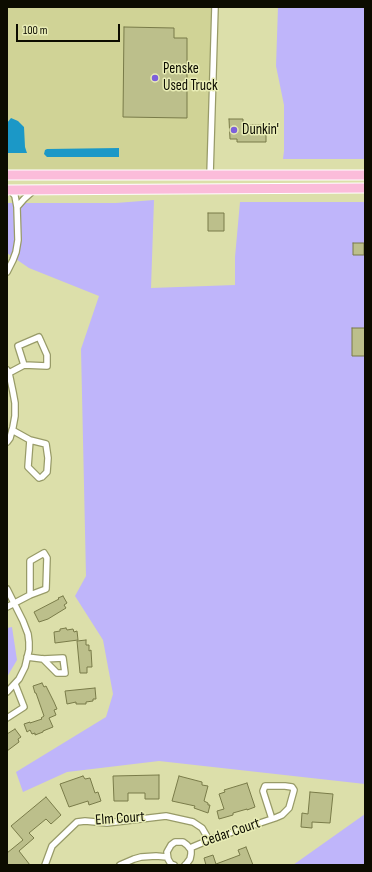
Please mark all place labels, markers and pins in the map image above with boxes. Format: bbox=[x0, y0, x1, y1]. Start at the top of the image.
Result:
place label: Penske Used Truck bbox=[163, 60, 218, 95]
marker: Penske Used Truck bbox=[150, 73, 160, 83]
place label: Dunkin' bbox=[242, 121, 279, 139]
marker: Dunkin' bbox=[229, 125, 239, 135]

